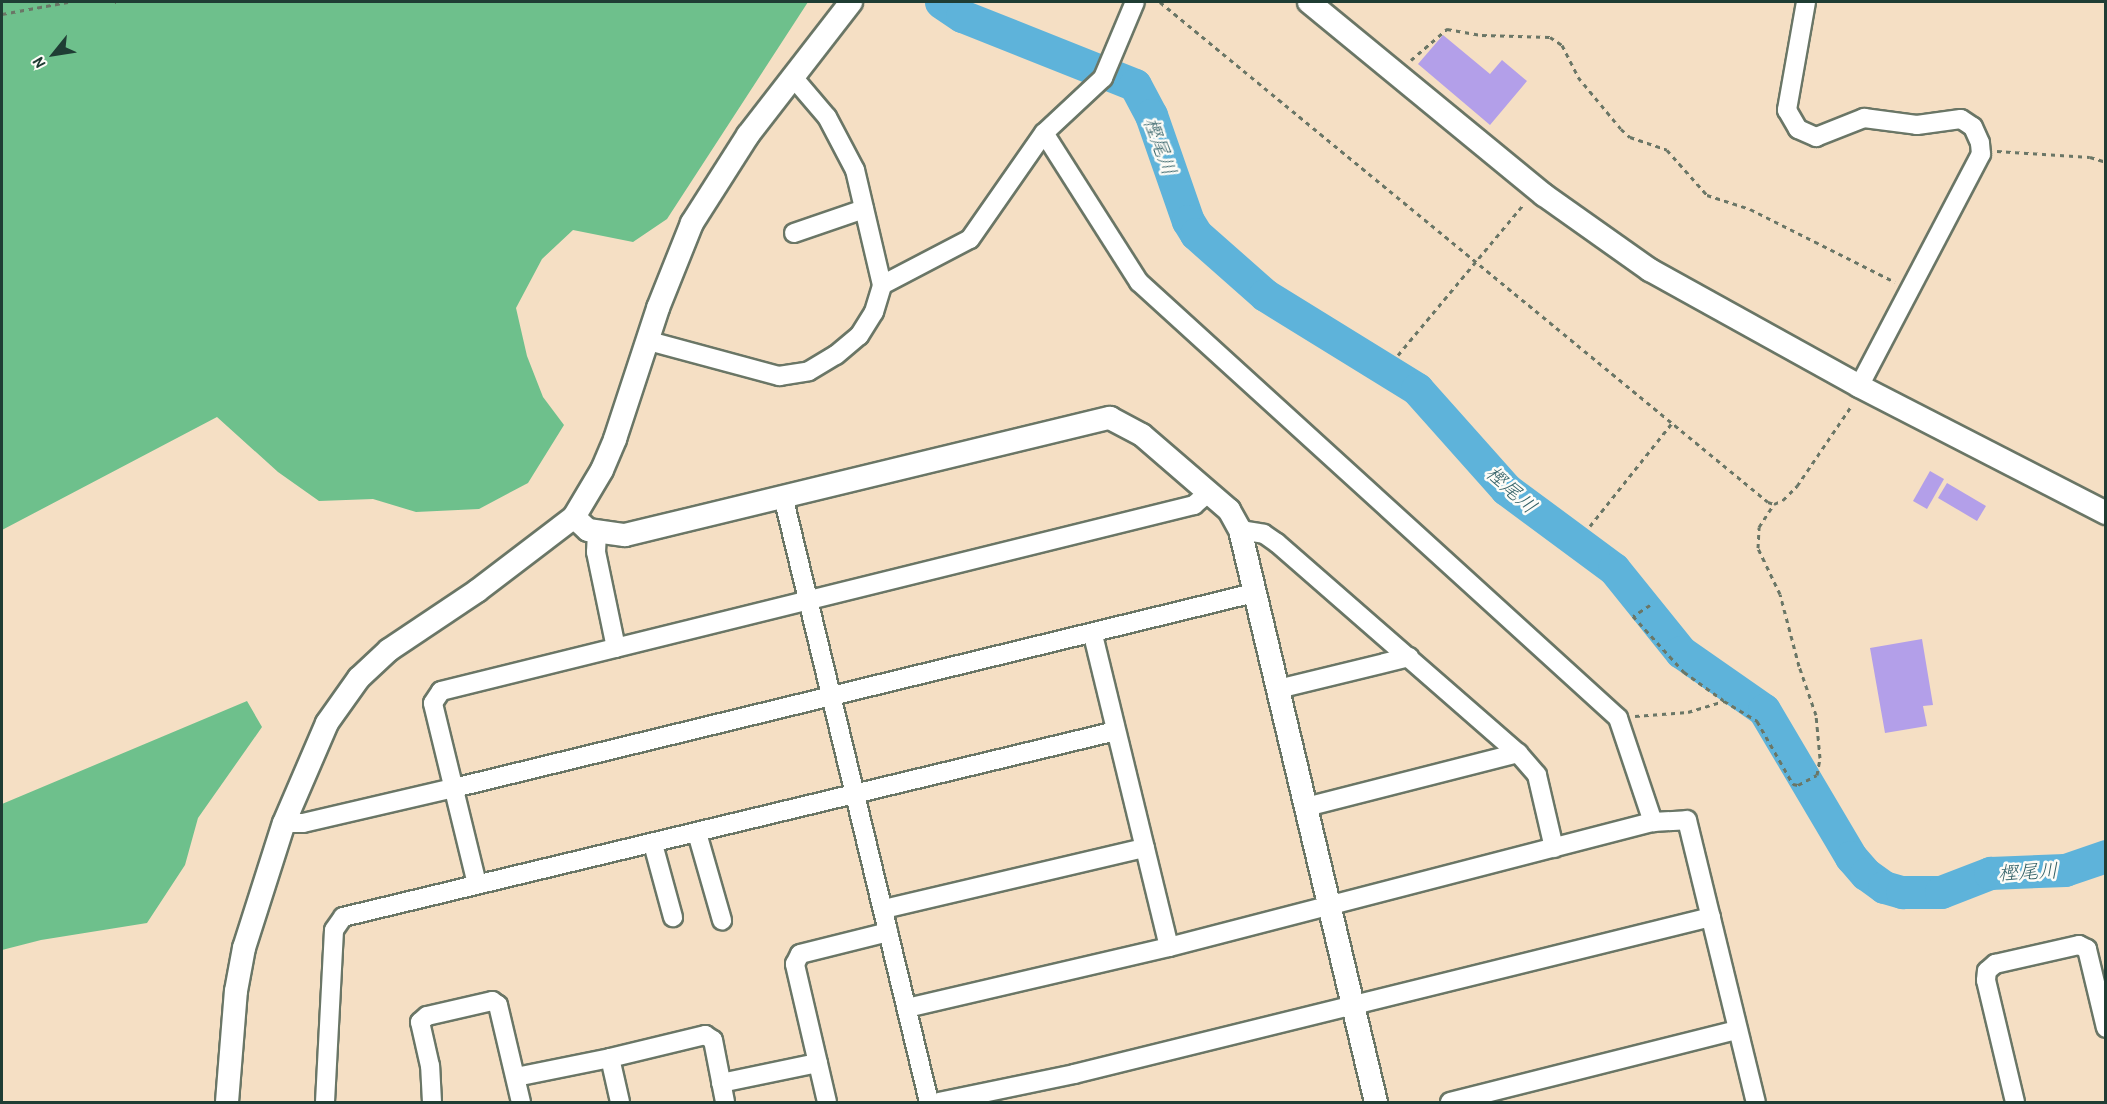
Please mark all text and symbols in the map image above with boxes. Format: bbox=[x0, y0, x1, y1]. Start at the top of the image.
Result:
north arrow bbox=[24, 24, 84, 84]
text: N bbox=[27, 54, 50, 72]
water label: 樫尾川 bbox=[1139, 114, 1183, 178]
water label: 樫尾川 bbox=[1482, 460, 1542, 518]
water label: 樫尾川 bbox=[1997, 857, 2059, 885]

